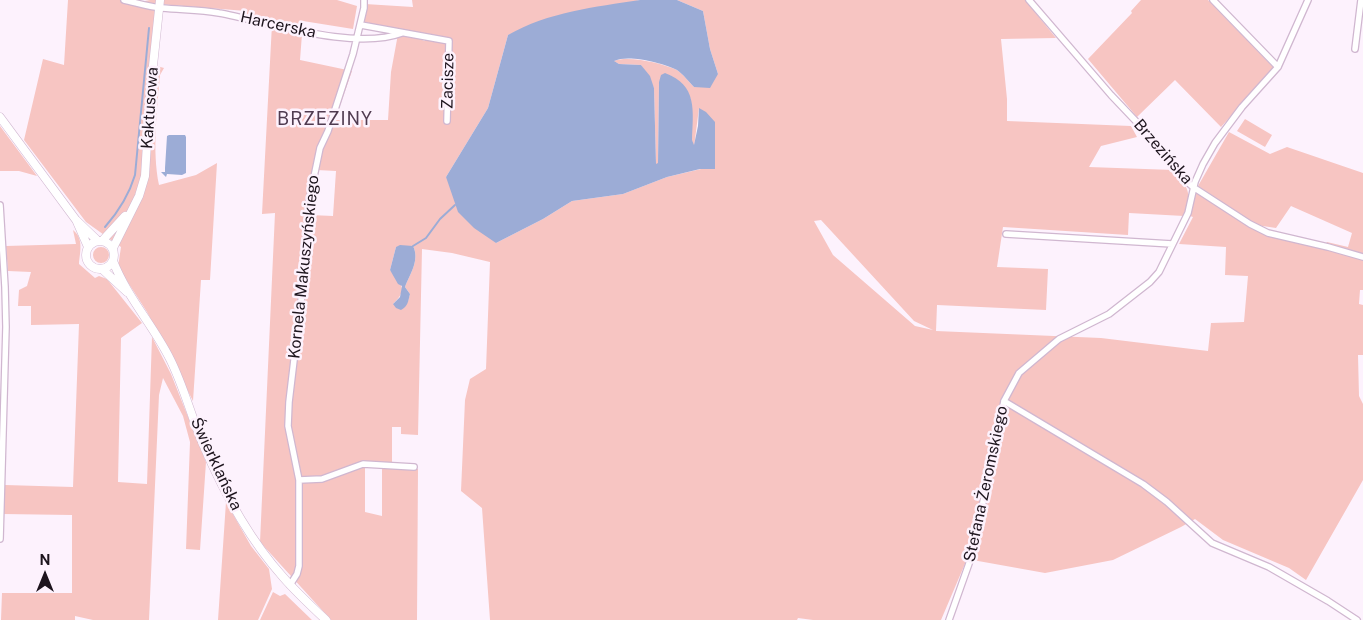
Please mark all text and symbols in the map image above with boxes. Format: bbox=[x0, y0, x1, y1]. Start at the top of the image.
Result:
street label: Harcerska bbox=[238, 8, 318, 42]
street label: Zacisze bbox=[438, 53, 458, 109]
street label: Kaktusowa bbox=[138, 66, 162, 150]
district label: BRZEZINY bbox=[276, 108, 374, 130]
street label: Brzezińska bbox=[1129, 115, 1197, 189]
street label: Kornela Makuszyńskiego bbox=[285, 174, 323, 360]
street label: Stefana Żeromskiego bbox=[960, 404, 1012, 564]
street label: Świerklańska bbox=[186, 415, 246, 513]
north arrow bbox=[20, 550, 70, 600]
text: N bbox=[40, 552, 50, 568]

